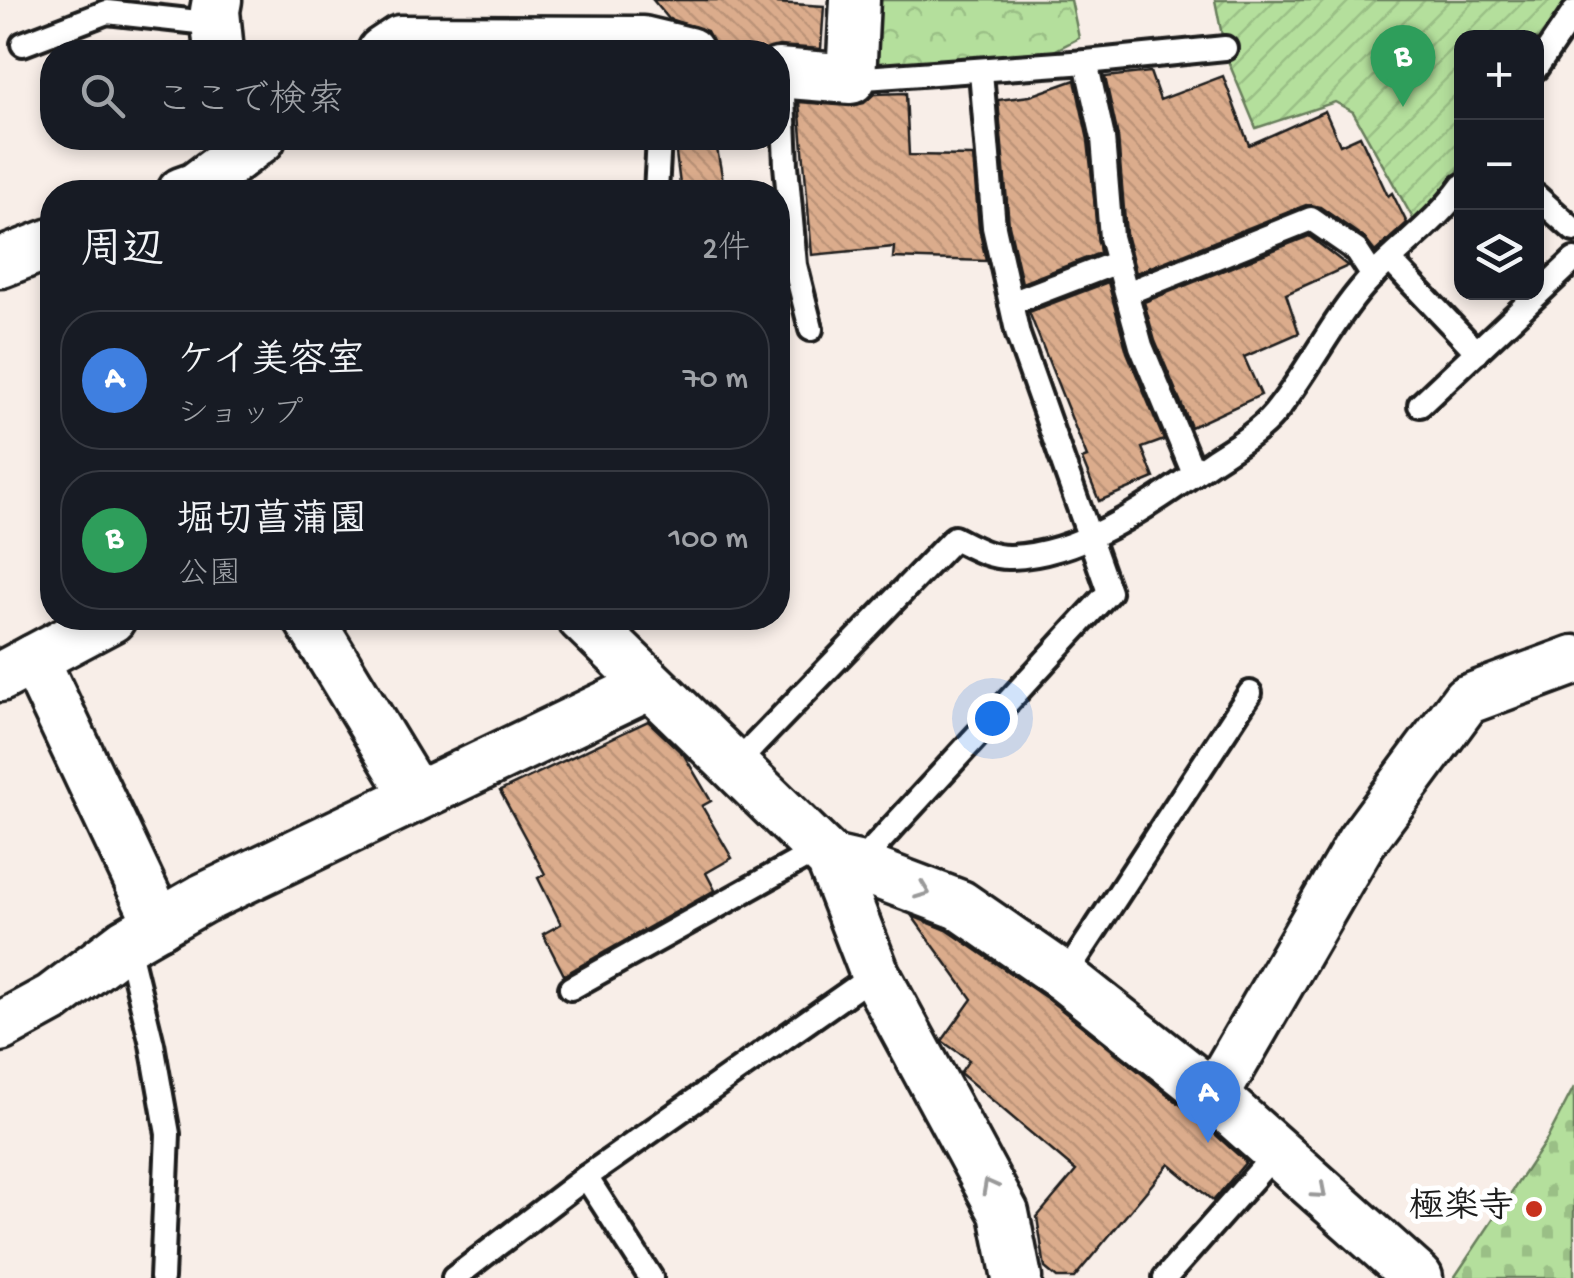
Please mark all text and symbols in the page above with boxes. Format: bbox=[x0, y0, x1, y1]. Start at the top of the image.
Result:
pin: B bbox=[1370, 24, 1436, 107]
map controls bbox=[1454, 30, 1544, 300]
button: + bbox=[1454, 30, 1544, 120]
search box bbox=[40, 40, 790, 150]
icon: search bbox=[75, 68, 130, 123]
text: ここで検索 bbox=[155, 81, 345, 125]
button: − bbox=[1454, 120, 1544, 210]
button: layers bbox=[1454, 210, 1544, 300]
text: 周辺 bbox=[80, 229, 164, 278]
text: 2件 bbox=[702, 232, 750, 270]
text: ケイ美容室 bbox=[177, 341, 365, 385]
text: A bbox=[105, 361, 124, 399]
text: 70 m bbox=[683, 361, 748, 399]
text: ショップ bbox=[177, 397, 304, 435]
text: 堀切菖蒲園 bbox=[177, 501, 367, 545]
text: B bbox=[106, 521, 123, 559]
text: 100 m bbox=[668, 521, 748, 559]
text: 公園 bbox=[177, 557, 241, 595]
your location bbox=[967, 693, 1018, 744]
one-way arrow bbox=[914, 880, 931, 900]
pin: A bbox=[1176, 1060, 1240, 1143]
one-way arrow bbox=[982, 1178, 1002, 1196]
one-way arrow bbox=[1308, 1180, 1327, 1198]
place label: 極楽寺 bbox=[1409, 1187, 1514, 1230]
marker: 極楽寺 bbox=[1523, 1198, 1545, 1220]

